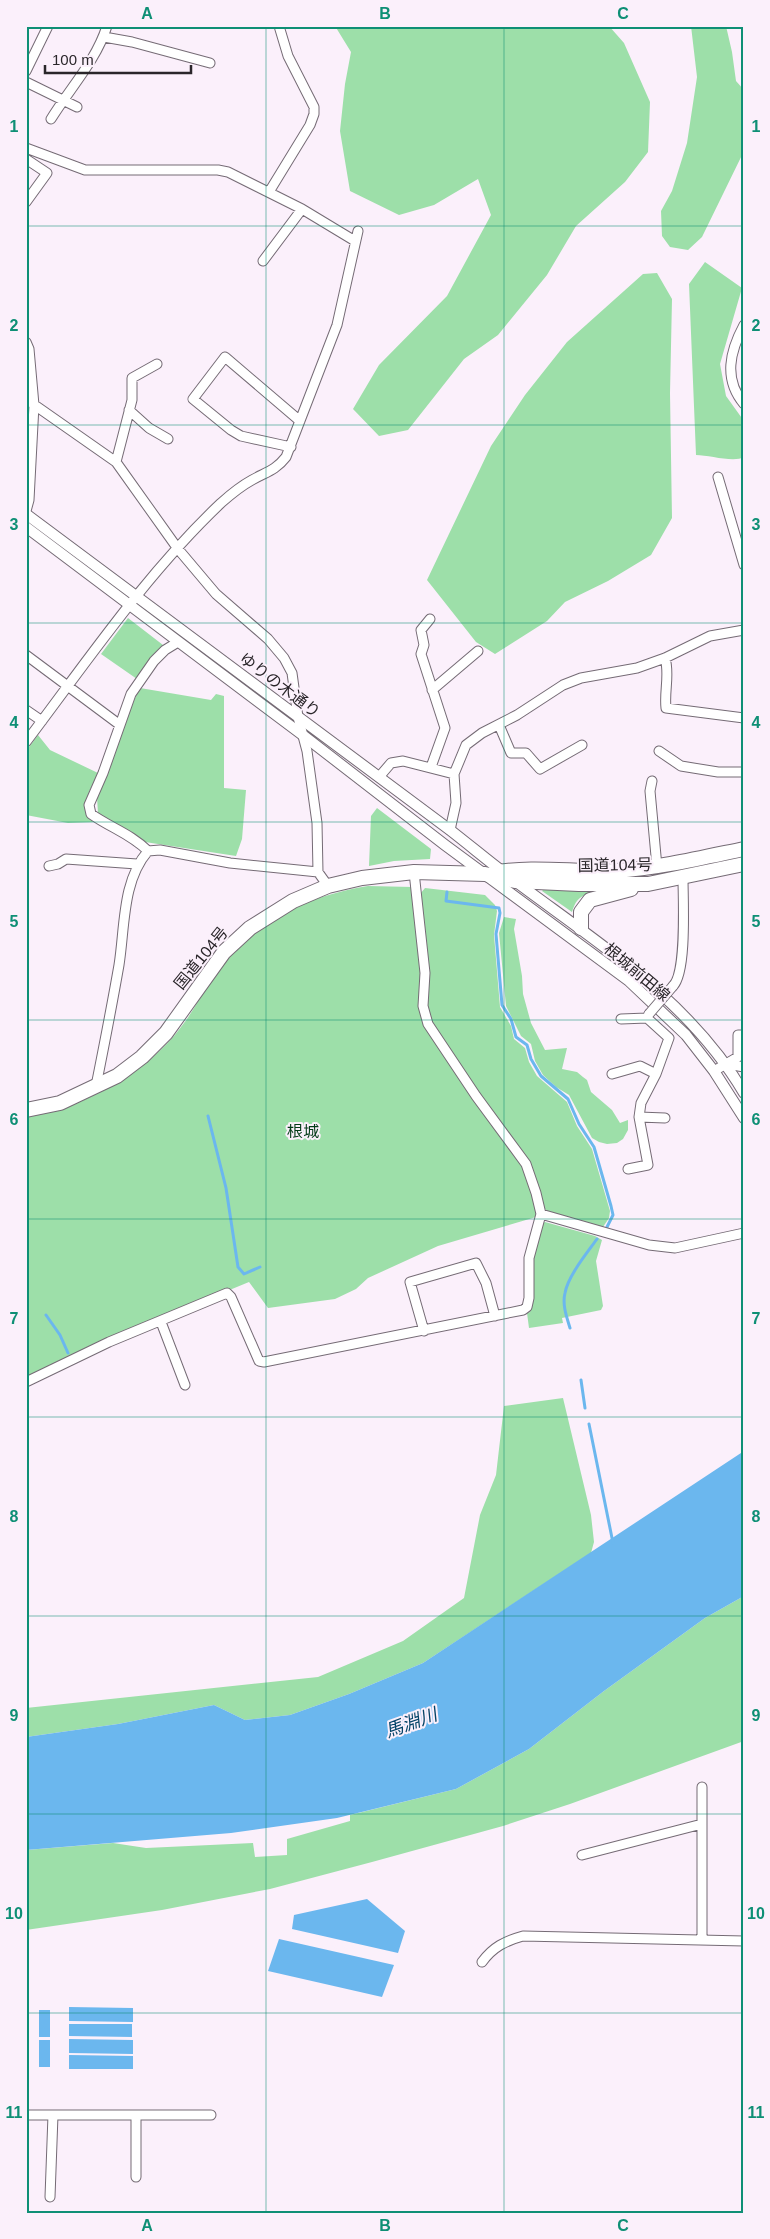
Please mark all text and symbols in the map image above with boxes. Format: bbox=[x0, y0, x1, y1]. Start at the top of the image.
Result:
text: A bbox=[141, 5, 153, 22]
text: B bbox=[379, 5, 391, 22]
text: C bbox=[617, 5, 629, 22]
scale bar bbox=[45, 42, 191, 74]
text: 100 m bbox=[52, 51, 94, 68]
text: 1 bbox=[10, 118, 19, 135]
text: 1 bbox=[752, 118, 761, 135]
text: 2 bbox=[10, 317, 19, 334]
text: 2 bbox=[752, 317, 761, 334]
text: 3 bbox=[10, 516, 19, 533]
text: 3 bbox=[752, 516, 761, 533]
street label: ゆりの木通り bbox=[237, 649, 323, 721]
text: 4 bbox=[10, 714, 19, 731]
text: 4 bbox=[752, 714, 761, 731]
street label: 国道104号 bbox=[578, 856, 652, 874]
text: 5 bbox=[10, 913, 19, 930]
text: 5 bbox=[752, 913, 761, 930]
street label: 国道104号 bbox=[171, 924, 231, 992]
street label: 根城前田線 bbox=[601, 940, 673, 1004]
text: 6 bbox=[10, 1111, 19, 1128]
text: 6 bbox=[752, 1111, 761, 1128]
park label: 根城 bbox=[287, 1123, 319, 1140]
text: 7 bbox=[10, 1310, 19, 1327]
text: 7 bbox=[752, 1310, 761, 1327]
text: 8 bbox=[10, 1508, 19, 1525]
text: 8 bbox=[752, 1508, 761, 1525]
water label: 馬淵川 bbox=[382, 1704, 442, 1742]
text: 9 bbox=[10, 1707, 19, 1724]
text: 9 bbox=[752, 1707, 761, 1724]
text: 10 bbox=[5, 1905, 23, 1922]
text: 10 bbox=[747, 1905, 765, 1922]
text: 11 bbox=[6, 2104, 23, 2121]
text: 11 bbox=[748, 2104, 765, 2121]
text: A bbox=[141, 2217, 153, 2234]
text: B bbox=[379, 2217, 391, 2234]
text: C bbox=[617, 2217, 629, 2234]

